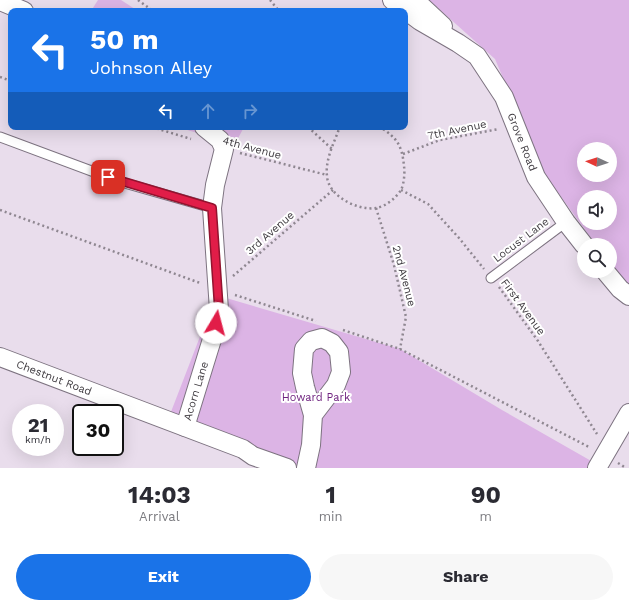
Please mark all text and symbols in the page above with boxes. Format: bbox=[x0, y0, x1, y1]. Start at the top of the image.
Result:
text: 50 m bbox=[90, 23, 159, 56]
icon: left bbox=[24, 24, 76, 76]
text: Johnson Alley bbox=[90, 57, 212, 78]
icon: left bbox=[155, 100, 177, 122]
icon: ahead bbox=[197, 100, 219, 122]
icon: right bbox=[239, 100, 261, 122]
street label: Grove Road bbox=[504, 111, 540, 173]
street label: 7th Avenue bbox=[426, 117, 488, 143]
street label: 4th Avenue bbox=[221, 134, 283, 162]
north arrow bbox=[577, 142, 617, 182]
map controls bbox=[577, 142, 617, 278]
pin bbox=[91, 160, 125, 194]
icon: arrive bbox=[97, 166, 119, 188]
button: sound bbox=[577, 190, 617, 230]
street label: 3rd Avenue bbox=[243, 208, 297, 258]
street label: Locust Lane bbox=[491, 215, 551, 265]
button: search bbox=[577, 238, 617, 278]
street label: 2nd Avenue bbox=[390, 244, 418, 308]
street label: First Avenue bbox=[498, 276, 548, 338]
position arrow bbox=[195, 302, 237, 344]
street label: Chestnut Road bbox=[14, 358, 94, 398]
street label: Acorn Lane bbox=[181, 360, 211, 422]
park label: Howard Park bbox=[282, 391, 350, 404]
speed limit sign: 30 bbox=[72, 404, 124, 456]
text: 21 bbox=[28, 413, 48, 437]
text: km/h bbox=[25, 434, 51, 445]
text: 14:03 bbox=[128, 481, 191, 509]
text: 1 bbox=[325, 481, 336, 509]
text: 90 bbox=[471, 481, 501, 509]
text: Arrival bbox=[139, 509, 180, 524]
text: min bbox=[319, 509, 343, 524]
text: m bbox=[480, 509, 492, 524]
button: Exit bbox=[16, 554, 311, 600]
button: Share bbox=[319, 554, 613, 600]

